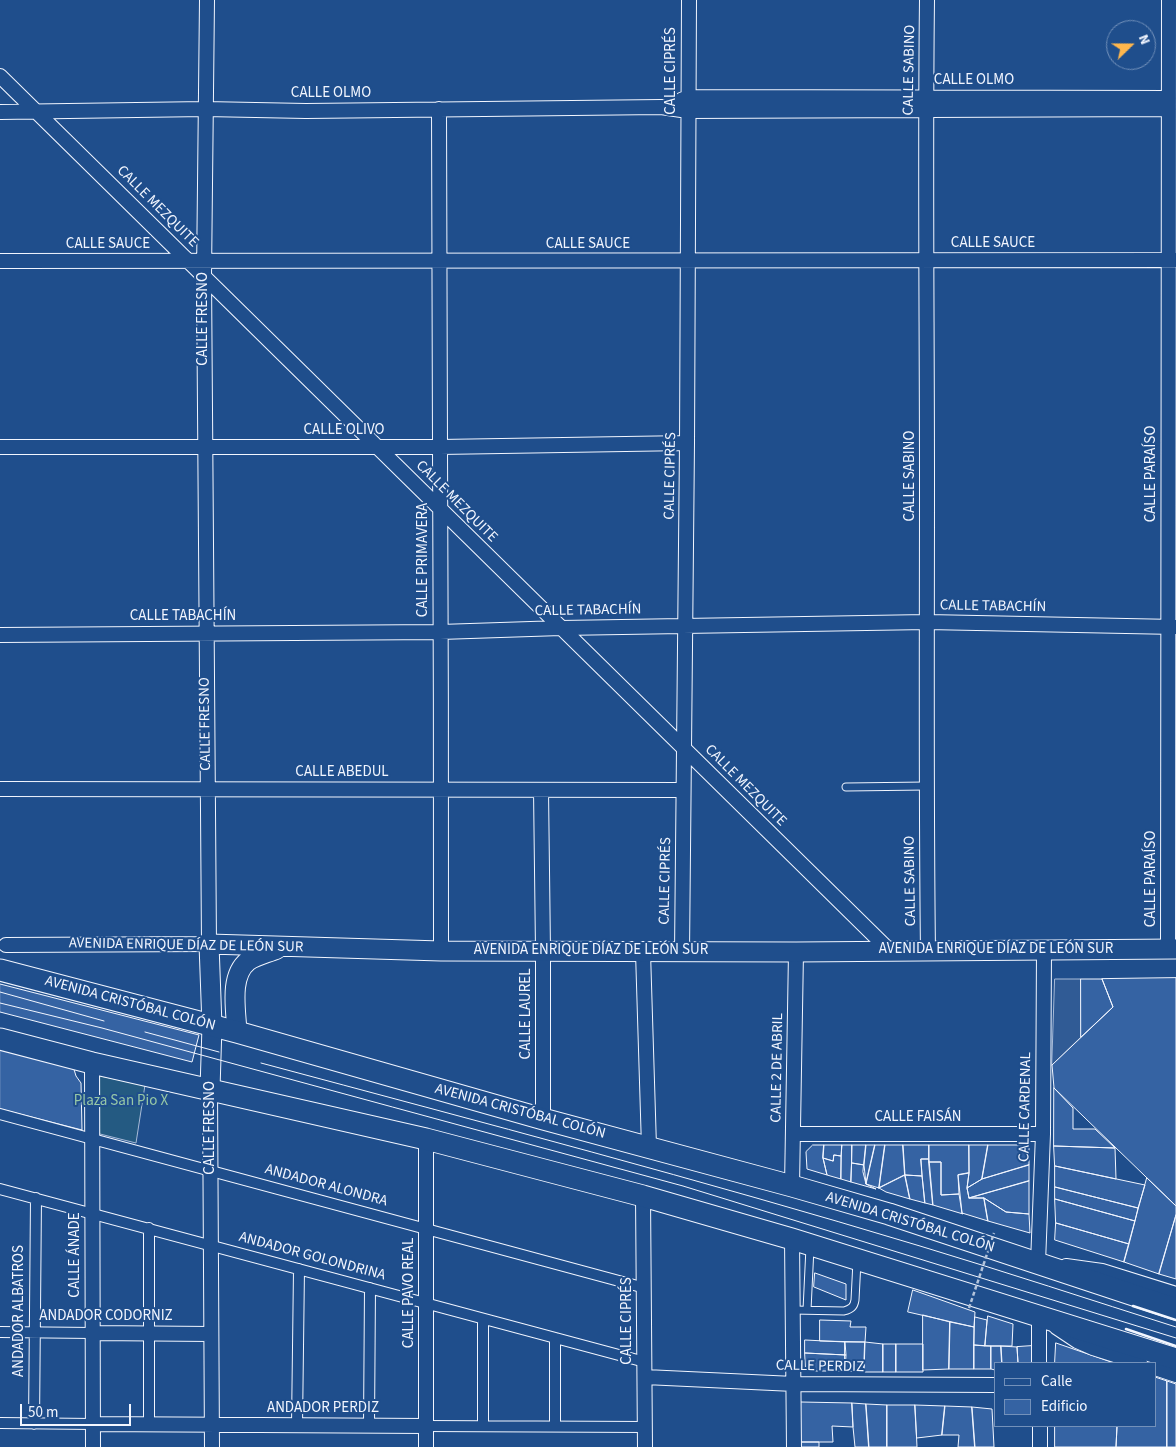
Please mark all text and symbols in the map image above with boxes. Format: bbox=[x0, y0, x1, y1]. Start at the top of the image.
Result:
north arrow bbox=[1106, 20, 1156, 70]
street label: CALLE SABINO bbox=[900, 24, 920, 116]
street label: CALLE CIPRÉS bbox=[663, 27, 681, 115]
text: N bbox=[1133, 32, 1155, 48]
street label: CALLE OLMO bbox=[934, 72, 1014, 90]
street label: CALLE OLMO bbox=[291, 85, 371, 103]
street label: CALLE MEZQUITE bbox=[112, 162, 202, 252]
street label: CALLE SAUCE bbox=[951, 235, 1035, 253]
street label: CALLE SAUCE bbox=[66, 236, 150, 254]
street label: CALLE SAUCE bbox=[546, 236, 630, 254]
street label: CALLE FRESNO bbox=[195, 272, 213, 366]
street label: CALLE OLIVO bbox=[304, 422, 384, 440]
street label: CALLE PARAÍSO bbox=[1143, 426, 1161, 522]
street label: CALLE SABINO bbox=[902, 431, 920, 521]
street label: CALLE CIPRÉS bbox=[661, 432, 681, 520]
street label: CALLE MEZQUITE bbox=[411, 457, 501, 547]
street label: CALLE PRIMAVERA bbox=[415, 503, 433, 617]
street label: CALLE TABACHÍN bbox=[940, 597, 1046, 617]
street label: CALLE TABACHÍN bbox=[535, 601, 641, 621]
street label: CALLE TABACHÍN bbox=[130, 608, 236, 626]
street label: CALLE FRESNO bbox=[196, 677, 216, 771]
street label: CALLE MEZQUITE bbox=[700, 741, 790, 831]
street label: CALLE ABEDUL bbox=[295, 764, 389, 782]
street label: CALLE PARAÍSO bbox=[1143, 831, 1161, 927]
street label: CALLE SABINO bbox=[901, 835, 921, 927]
street label: CALLE CIPRÉS bbox=[656, 837, 676, 925]
street label: AVENIDA ENRIQUE DÍAZ DE LEÓN SUR bbox=[69, 935, 303, 957]
street label: AVENIDA ENRIQUE DÍAZ DE LEÓN SUR bbox=[879, 941, 1113, 959]
street label: AVENIDA ENRIQUE DÍAZ DE LEÓN SUR bbox=[474, 942, 708, 960]
street label: CALLE LAUREL bbox=[518, 969, 536, 1059]
street label: AVENIDA CRISTÓBAL COLÓN bbox=[43, 973, 217, 1035]
street label: CALLE 2 DE ABRIL bbox=[768, 1013, 788, 1123]
street label: CALLE CARDENAL bbox=[1016, 1052, 1036, 1162]
street label: CALLE FRESNO bbox=[202, 1081, 220, 1175]
street label: AVENIDA CRISTÓBAL COLÓN bbox=[433, 1081, 607, 1143]
park label: Plaza San Pio X bbox=[74, 1093, 168, 1111]
street label: CALLE FAISÁN bbox=[874, 1109, 962, 1127]
street label: ANDADOR ALONDRA bbox=[263, 1161, 389, 1211]
street label: AVENIDA CRISTÓBAL COLÓN bbox=[823, 1189, 997, 1257]
street label: CALLE ÁNADE bbox=[67, 1212, 85, 1298]
street label: ANDADOR GOLONDRINA bbox=[237, 1229, 387, 1285]
street label: CALLE PAVO REAL bbox=[401, 1238, 419, 1348]
street label: ANDADOR ALBATROS bbox=[11, 1245, 29, 1377]
street label: CALLE CIPRÉS bbox=[619, 1277, 637, 1365]
street label: ANDADOR CODORNIZ bbox=[39, 1308, 173, 1326]
street label: CALLE PERDIZ bbox=[776, 1357, 864, 1377]
legend bbox=[994, 1362, 1156, 1427]
text: Calle bbox=[1041, 1371, 1072, 1392]
scale bar bbox=[22, 1394, 134, 1426]
text: Edificio bbox=[1041, 1396, 1088, 1417]
street label: ANDADOR PERDIZ bbox=[267, 1400, 379, 1418]
text: 50 m bbox=[28, 1402, 58, 1423]

